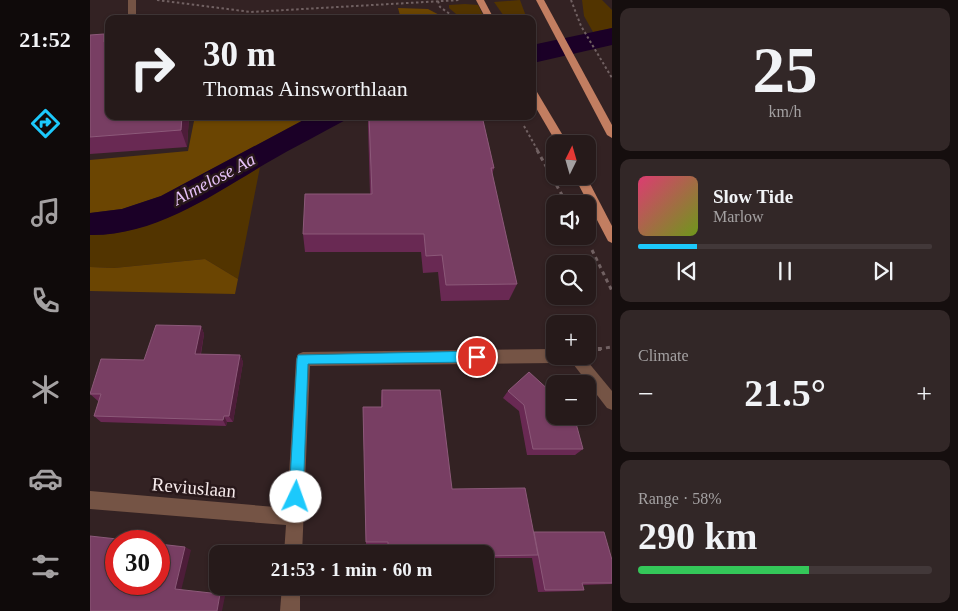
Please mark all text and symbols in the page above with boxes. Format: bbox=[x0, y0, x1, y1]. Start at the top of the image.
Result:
text: 21:52 bbox=[19, 27, 71, 52]
text: 25 bbox=[753, 34, 818, 106]
icon: right bbox=[120, 35, 185, 100]
text: 30 m bbox=[203, 35, 276, 74]
text: Thomas Ainsworthlaan bbox=[203, 76, 408, 101]
text: km/h bbox=[769, 103, 801, 120]
icon: directions bbox=[28, 106, 63, 141]
north arrow bbox=[546, 135, 596, 185]
map controls bbox=[546, 135, 596, 425]
water label: Almelose Aa bbox=[169, 149, 258, 209]
text: Slow Tide bbox=[713, 186, 793, 207]
icon: music bbox=[28, 195, 63, 230]
button: sound bbox=[546, 195, 596, 245]
text: Marlow bbox=[713, 208, 764, 225]
button: search bbox=[546, 255, 596, 305]
icon: previous bbox=[673, 257, 701, 285]
icon: pause bbox=[771, 257, 799, 285]
icon: next bbox=[869, 257, 897, 285]
icon: phone bbox=[28, 283, 63, 318]
button: + bbox=[546, 315, 596, 365]
pin bbox=[456, 336, 498, 378]
icon: arrive bbox=[463, 343, 491, 371]
text: Climate bbox=[638, 347, 689, 364]
icon: climate bbox=[28, 372, 63, 407]
text: 21.5° bbox=[744, 372, 826, 414]
button: − bbox=[546, 375, 596, 425]
text: − bbox=[638, 378, 654, 409]
text: + bbox=[916, 378, 932, 409]
icon: car bbox=[28, 461, 63, 496]
position arrow bbox=[269, 470, 321, 522]
street label: Reviuslaan bbox=[151, 473, 237, 502]
text: Range · 58% bbox=[638, 490, 722, 507]
text: 290 km bbox=[638, 515, 757, 557]
speed limit sign: 30 bbox=[105, 530, 170, 595]
icon: filters bbox=[28, 549, 63, 584]
text: 21:53 · 1 min · 60 m bbox=[271, 559, 432, 580]

